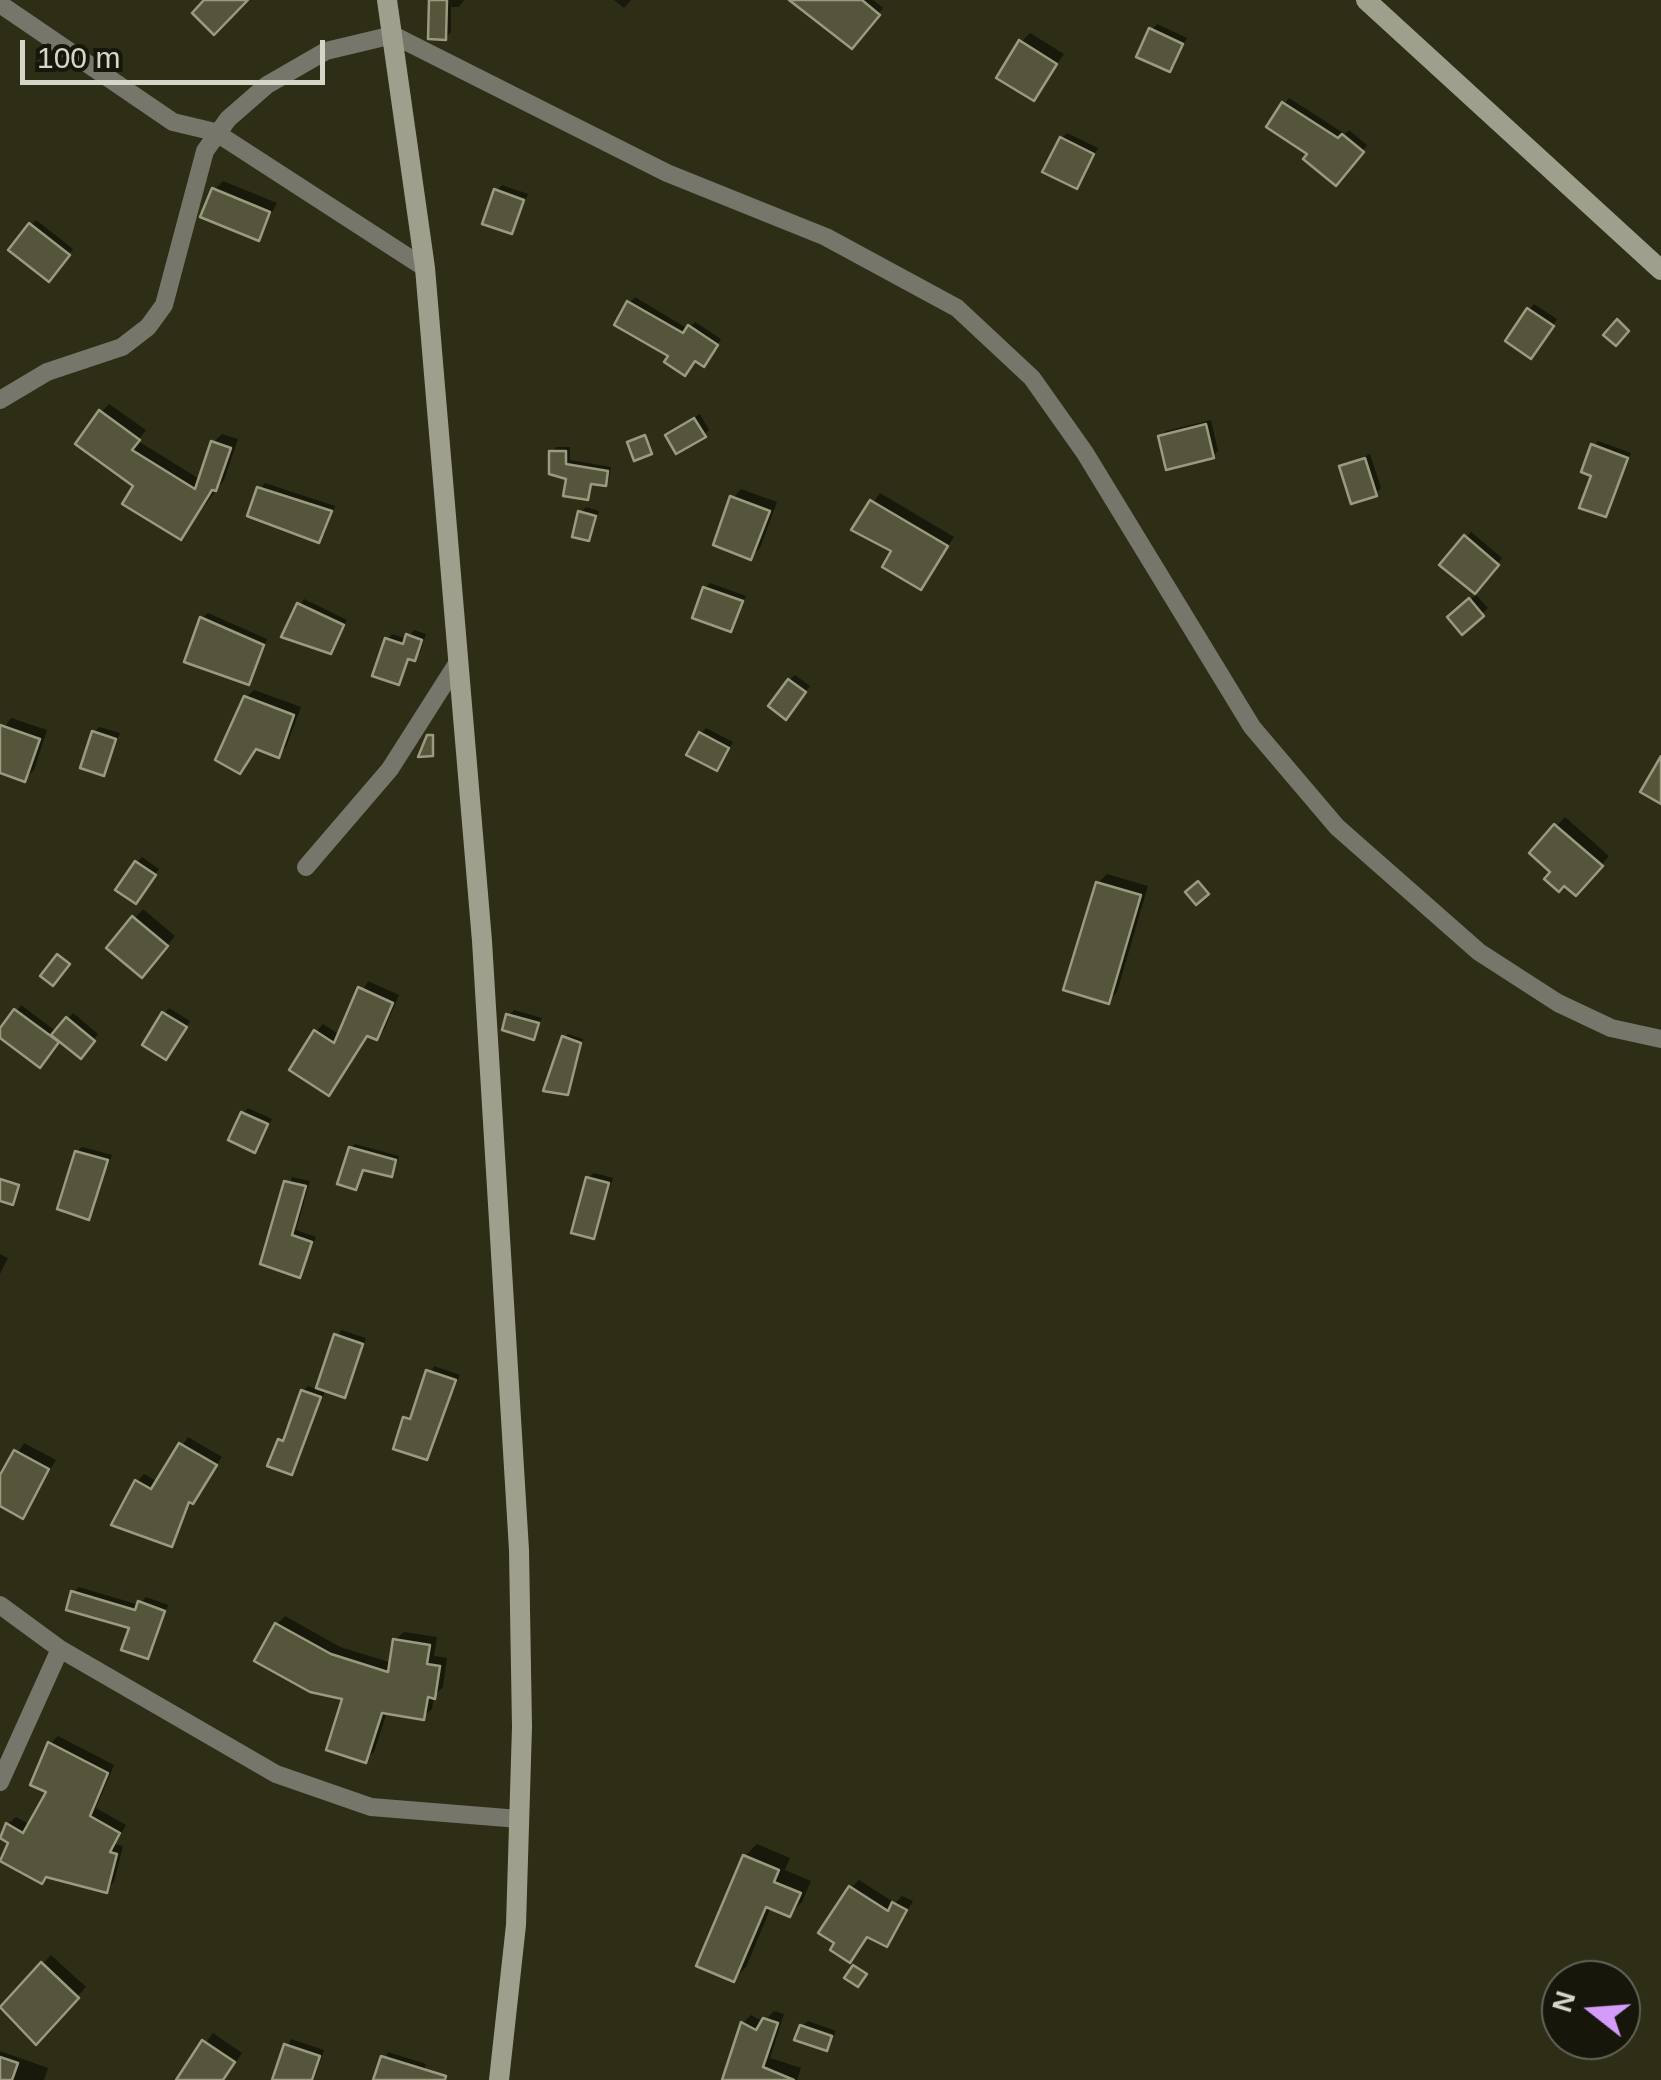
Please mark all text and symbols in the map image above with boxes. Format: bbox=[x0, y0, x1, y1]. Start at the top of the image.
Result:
scale bar bbox=[25, 20, 330, 82]
text: 100 m bbox=[37, 41, 120, 74]
north arrow bbox=[1541, 1960, 1641, 2060]
text: N bbox=[1546, 1987, 1582, 2016]

